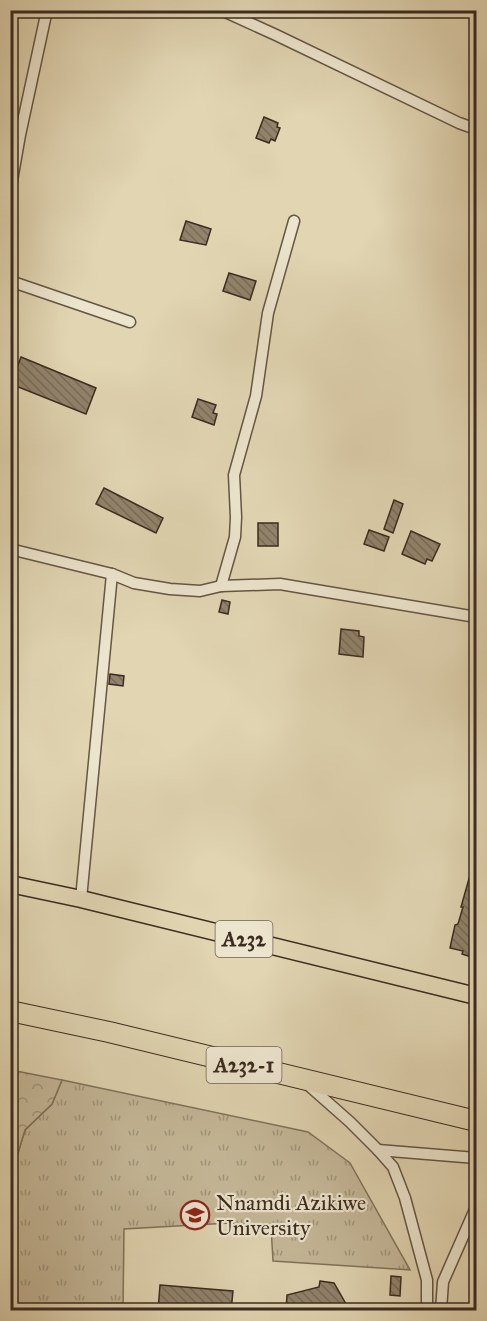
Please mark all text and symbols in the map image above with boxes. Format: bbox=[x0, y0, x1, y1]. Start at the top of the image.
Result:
road number: A232 bbox=[216, 921, 272, 957]
road number: A232-1 bbox=[206, 1047, 282, 1083]
place label: Nnamdi Azikiwe University bbox=[216, 1189, 366, 1241]
school or university icon: Nnamdi Azikiwe University bbox=[179, 1199, 211, 1231]

